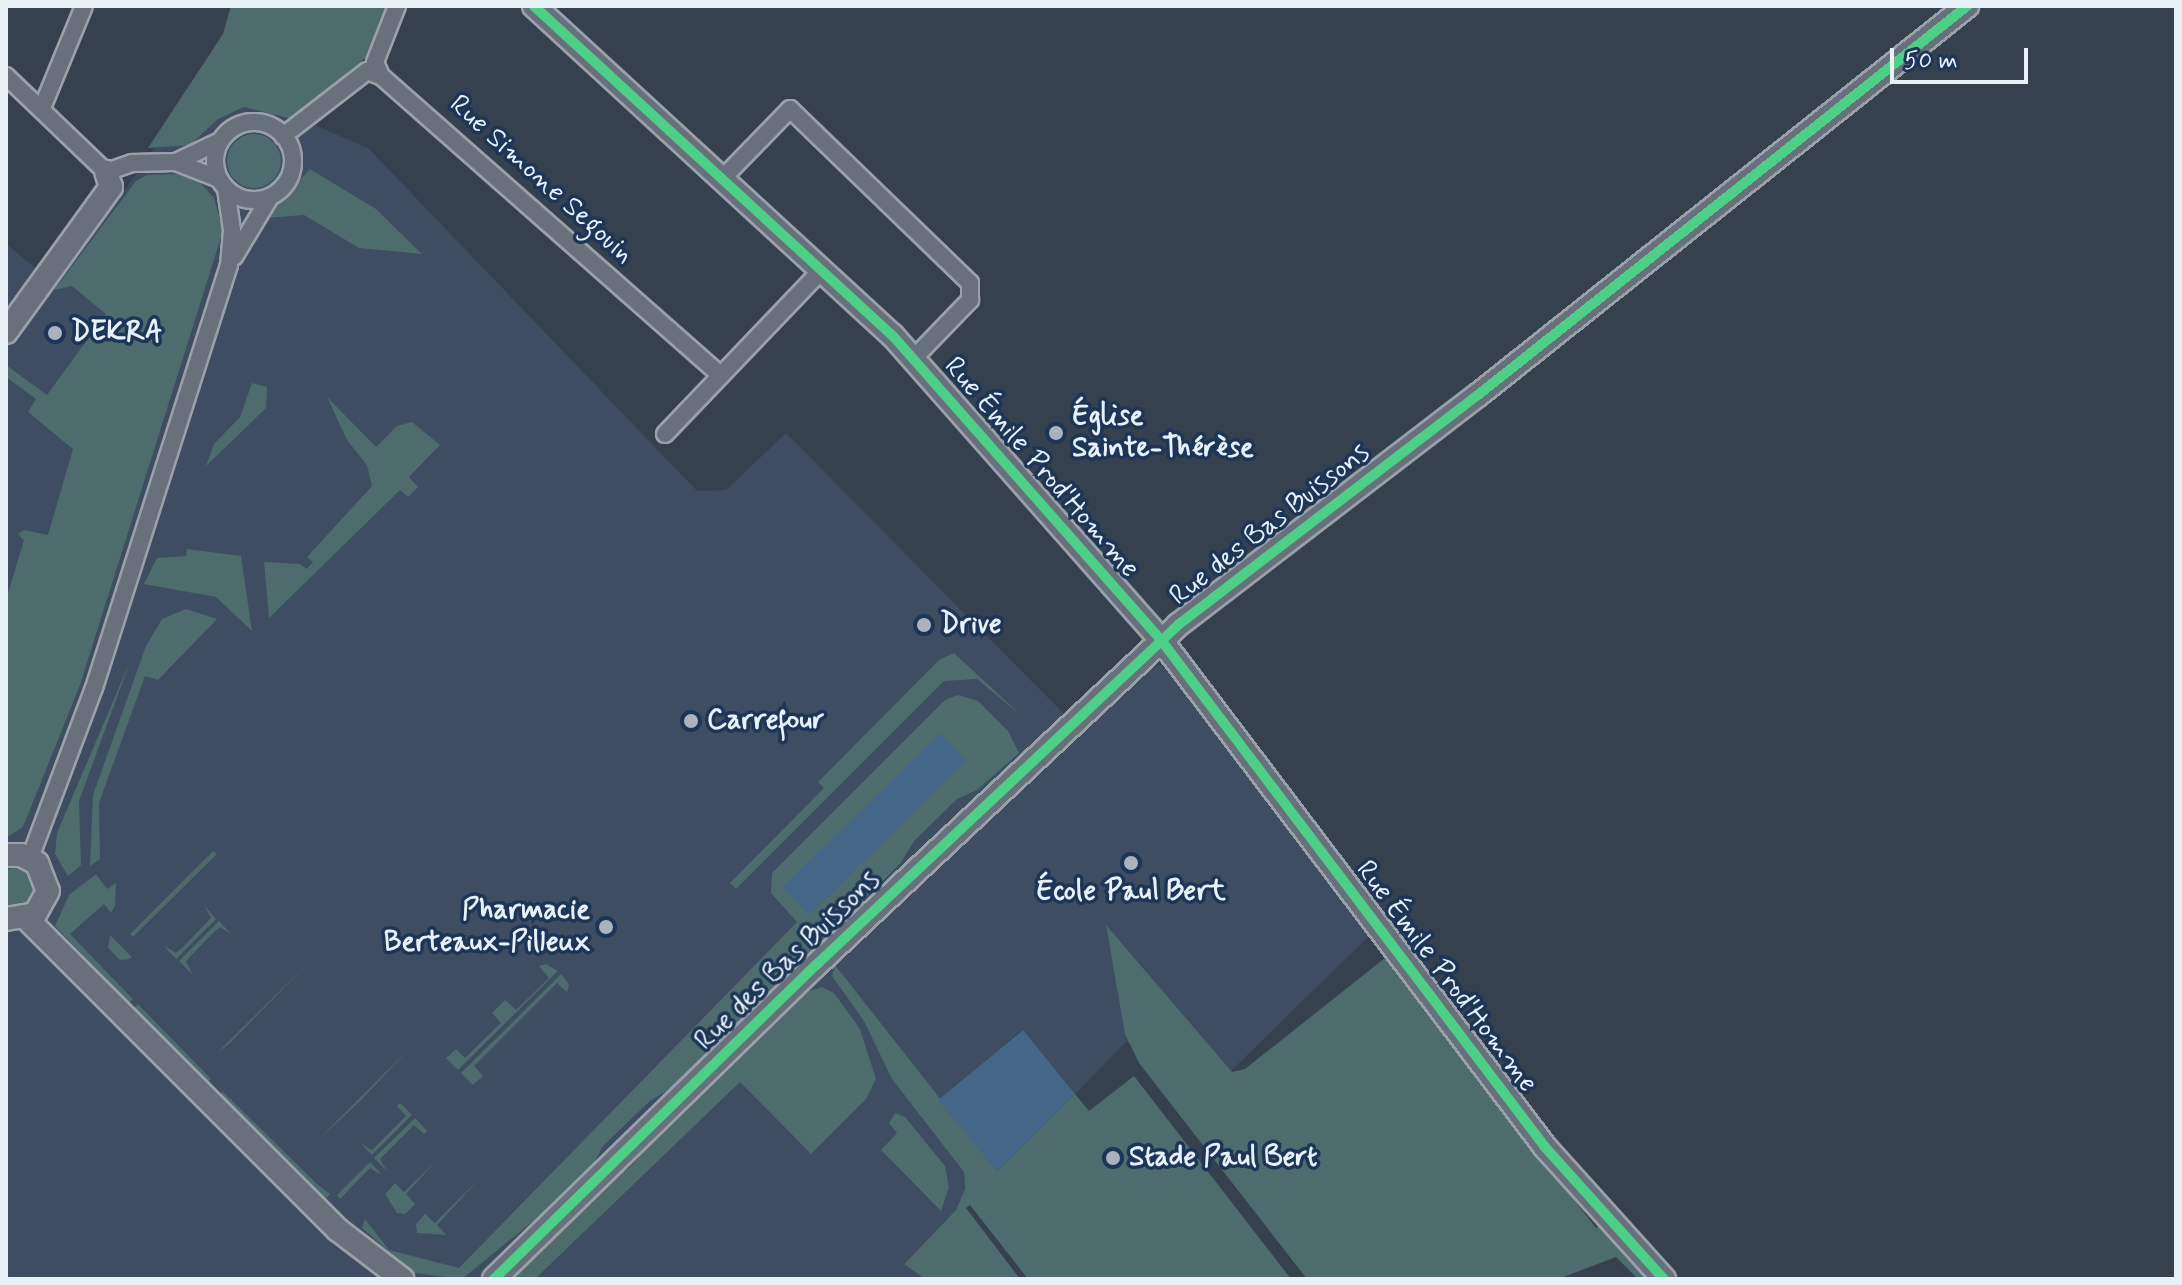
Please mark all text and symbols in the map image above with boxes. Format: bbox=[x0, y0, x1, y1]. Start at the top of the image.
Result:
scale bar bbox=[1894, 32, 2032, 82]
text: 50 m bbox=[1904, 46, 1958, 77]
street label: Rue Simone Segouin bbox=[440, 87, 642, 273]
place label: DEKRA bbox=[71, 316, 163, 350]
marker: DEKRA bbox=[46, 324, 64, 342]
street label: Rue Émile Prod'Homme bbox=[936, 351, 1146, 585]
place label: Église Sainte-Thérèse bbox=[1072, 400, 1254, 466]
marker: Église Sainte-Thérèse bbox=[1047, 424, 1065, 442]
street label: Rue des Bas Buissons bbox=[1162, 436, 1378, 614]
place label: Drive bbox=[940, 608, 1002, 642]
marker: Drive bbox=[915, 616, 933, 634]
place label: Carrefour bbox=[707, 704, 824, 738]
marker: Carrefour bbox=[682, 712, 700, 730]
marker: École Paul Bert bbox=[1122, 854, 1140, 872]
street label: Rue Émile Prod'Homme bbox=[1348, 855, 1544, 1099]
street label: Rue des Bas Buissons bbox=[688, 863, 888, 1059]
place label: École Paul Bert bbox=[1042, 875, 1220, 909]
place label: Pharmacie Berteaux-Pilleux bbox=[384, 894, 590, 960]
marker: Pharmacie Berteaux-Pilleux bbox=[597, 918, 615, 936]
place label: Stade Paul Bert bbox=[1129, 1141, 1314, 1175]
marker: Stade Paul Bert bbox=[1104, 1149, 1122, 1167]

